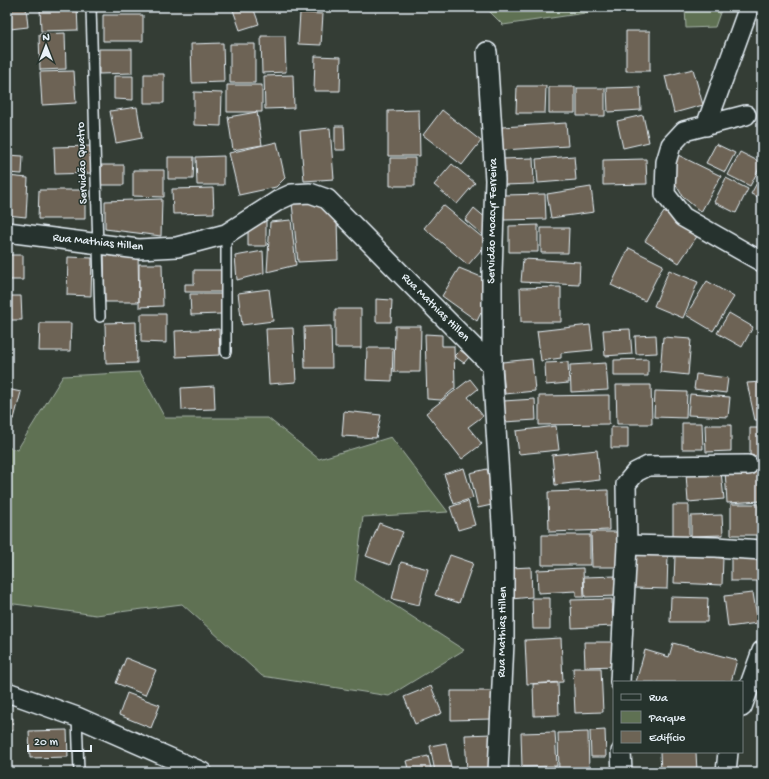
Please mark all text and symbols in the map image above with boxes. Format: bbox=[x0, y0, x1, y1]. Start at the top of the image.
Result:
north arrow bbox=[26, 26, 66, 66]
text: N bbox=[42, 32, 50, 44]
street label: Servidão Quatro bbox=[75, 122, 91, 204]
street label: Servidão Moacyr Ferreira bbox=[485, 158, 501, 284]
street label: Rua Mathias Hillen bbox=[52, 231, 144, 255]
street label: Rua Mathias Hillen bbox=[398, 271, 472, 345]
street label: Rua Mathias Hillen bbox=[495, 586, 511, 678]
legend bbox=[613, 681, 743, 753]
text: Rua bbox=[649, 692, 668, 706]
text: Parque bbox=[648, 712, 686, 726]
scale bar bbox=[28, 727, 91, 753]
text: Edifício bbox=[649, 732, 685, 746]
text: 20 m bbox=[34, 736, 59, 750]

